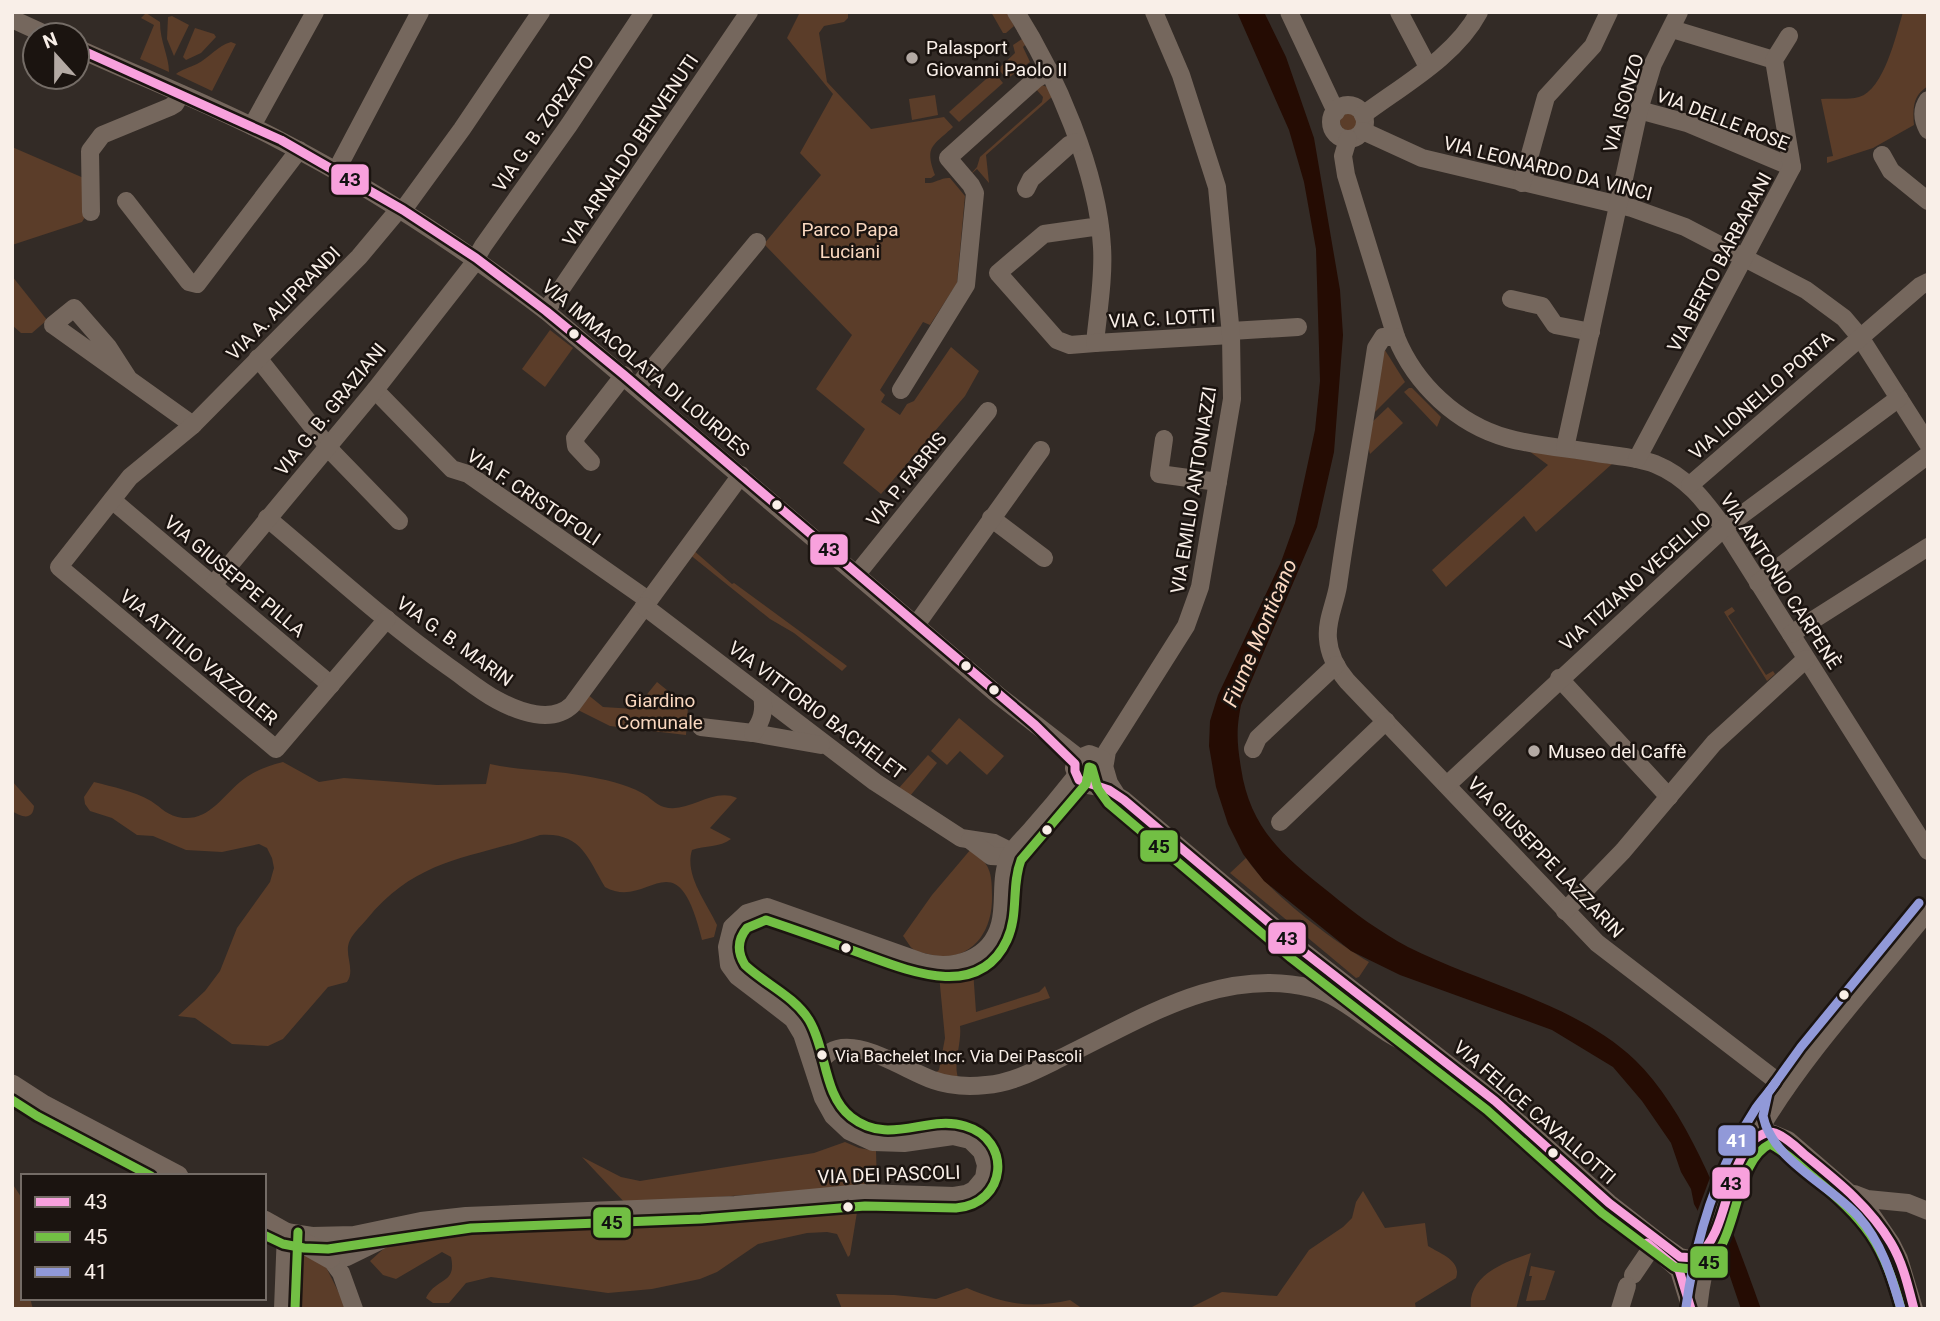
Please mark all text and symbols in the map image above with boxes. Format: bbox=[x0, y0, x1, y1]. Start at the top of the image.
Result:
north arrow bbox=[21, 21, 91, 91]
text: N bbox=[40, 27, 60, 54]
place label: Palasport Giovanni Paolo II bbox=[926, 36, 1068, 81]
street label: VIA ARNALDO BENVENUTI bbox=[557, 50, 703, 251]
marker: Palasport Giovanni Paolo II bbox=[904, 50, 920, 66]
street label: VIA G. B. ZORZATO bbox=[488, 51, 599, 196]
street label: VIA ISONZO bbox=[1598, 51, 1649, 155]
street label: VIA DELLE ROSE bbox=[1653, 84, 1793, 155]
street label: VIA LEONARDO DA VINCI bbox=[1441, 131, 1655, 206]
line badge: 43 bbox=[330, 163, 370, 196]
text: 43 bbox=[339, 168, 361, 191]
street label: VIA BERTO BARBARANI bbox=[1662, 169, 1777, 356]
park label: Parco Papa Luciani bbox=[801, 218, 899, 263]
street label: VIA A. ALIPRANDI bbox=[222, 242, 345, 365]
street label: VIA IMMACOLATA DI LOURDES bbox=[537, 275, 754, 462]
street label: VIA C. LOTTI bbox=[1108, 304, 1216, 333]
street label: VIA LIONELLO PORTA bbox=[1684, 326, 1839, 464]
unlabelled marker bbox=[567, 327, 581, 341]
street label: VIA G. B. GRAZIANI bbox=[270, 338, 391, 480]
street label: VIA EMILIO ANTONIAZZI bbox=[1166, 385, 1221, 595]
street label: VIA P. FABRIS bbox=[861, 428, 951, 531]
street label: VIA F. CRISTOFOLI bbox=[463, 444, 605, 551]
street label: VIA ANTONIO CARPENÈ bbox=[1715, 489, 1846, 673]
unlabelled marker bbox=[770, 498, 784, 512]
street label: VIA TIZIANO VECELLIO bbox=[1555, 507, 1716, 655]
street label: VIA GIUSEPPE PILLA bbox=[160, 511, 310, 642]
line badge: 43 bbox=[809, 533, 849, 566]
text: 43 bbox=[818, 538, 840, 561]
water label: Fiume Monticano bbox=[1218, 556, 1302, 710]
street label: VIA ATTILIO VAZZOLER bbox=[115, 585, 283, 730]
street label: VIA G. B. MARIN bbox=[392, 591, 517, 691]
street label: VIA VITTORIO BACHELET bbox=[724, 636, 910, 784]
unlabelled marker bbox=[959, 659, 973, 673]
unlabelled marker bbox=[987, 683, 1001, 697]
park label: Giardino Comunale bbox=[617, 689, 703, 734]
place label: Museo del Caffè bbox=[1548, 740, 1686, 763]
marker: Museo del Caffè bbox=[1526, 743, 1542, 759]
street label: VIA GIUSEPPE LAZZARIN bbox=[1463, 772, 1629, 943]
unlabelled marker bbox=[1040, 823, 1054, 837]
line badge: 45 bbox=[1139, 829, 1179, 863]
text: 45 bbox=[1148, 835, 1170, 858]
line badge: 43 bbox=[1267, 921, 1307, 955]
text: 43 bbox=[1276, 927, 1298, 950]
unlabelled marker bbox=[839, 941, 853, 955]
unlabelled marker bbox=[1837, 988, 1851, 1002]
street label: VIA FELICE CAVALLOTTI bbox=[1449, 1036, 1621, 1189]
place label: Via Bachelet Incr. Via Dei Pascoli bbox=[835, 1046, 1082, 1066]
marker: Via Bachelet Incr. Via Dei Pascoli bbox=[815, 1048, 829, 1062]
line badge: 41 bbox=[1717, 1124, 1757, 1157]
text: 41 bbox=[1726, 1129, 1748, 1152]
unlabelled marker bbox=[1546, 1146, 1560, 1160]
street label: VIA DEI PASCOLI bbox=[817, 1161, 961, 1188]
line badge: 43 bbox=[1711, 1166, 1751, 1200]
text: 43 bbox=[1720, 1172, 1742, 1195]
legend bbox=[21, 1174, 266, 1300]
text: 43 bbox=[84, 1190, 108, 1214]
unlabelled marker bbox=[841, 1200, 855, 1214]
line badge: 45 bbox=[592, 1206, 632, 1239]
text: 45 bbox=[601, 1211, 623, 1234]
text: 45 bbox=[84, 1225, 108, 1249]
line badge: 45 bbox=[1689, 1245, 1729, 1279]
text: 45 bbox=[1698, 1251, 1720, 1274]
text: 41 bbox=[84, 1260, 108, 1284]

